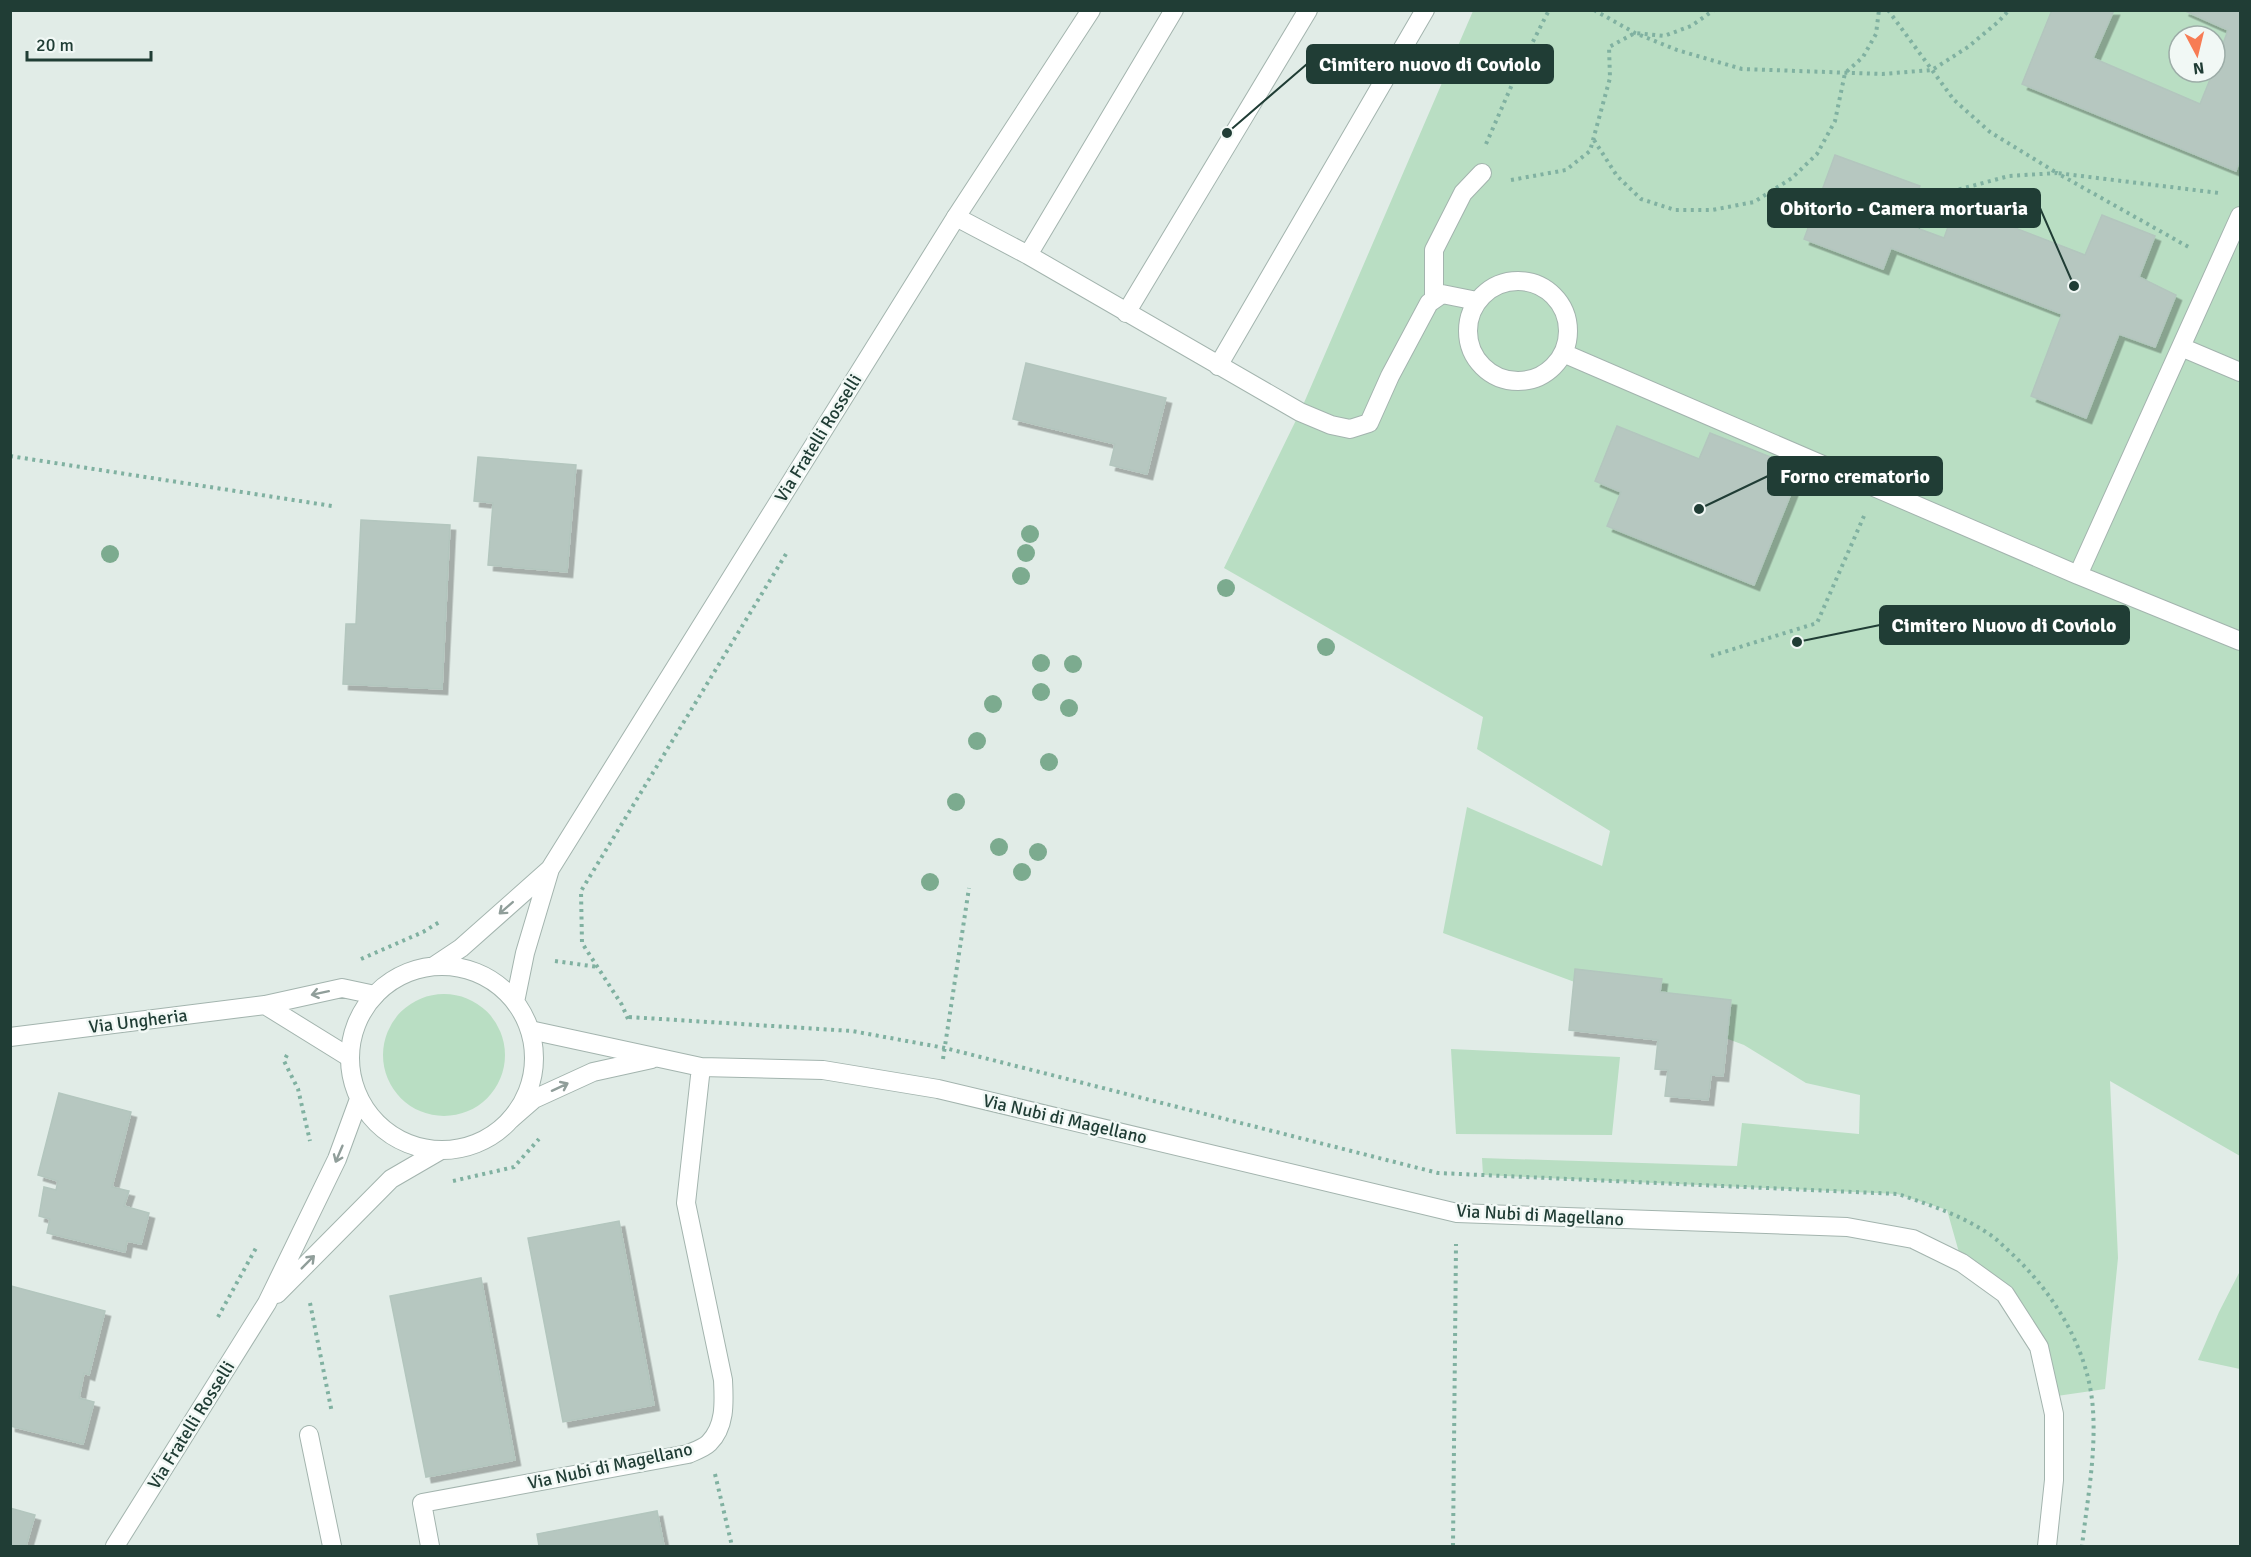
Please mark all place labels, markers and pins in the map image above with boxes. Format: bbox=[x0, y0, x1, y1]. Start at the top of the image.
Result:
callout: Cimitero nuovo di Coviolo bbox=[1307, 45, 1553, 83]
callout: Obitorio - Camera mortuaria bbox=[1768, 189, 2040, 227]
callout: Forno crematorio bbox=[1768, 457, 1942, 495]
callout: Cimitero Nuovo di Coviolo bbox=[1880, 606, 2129, 644]

